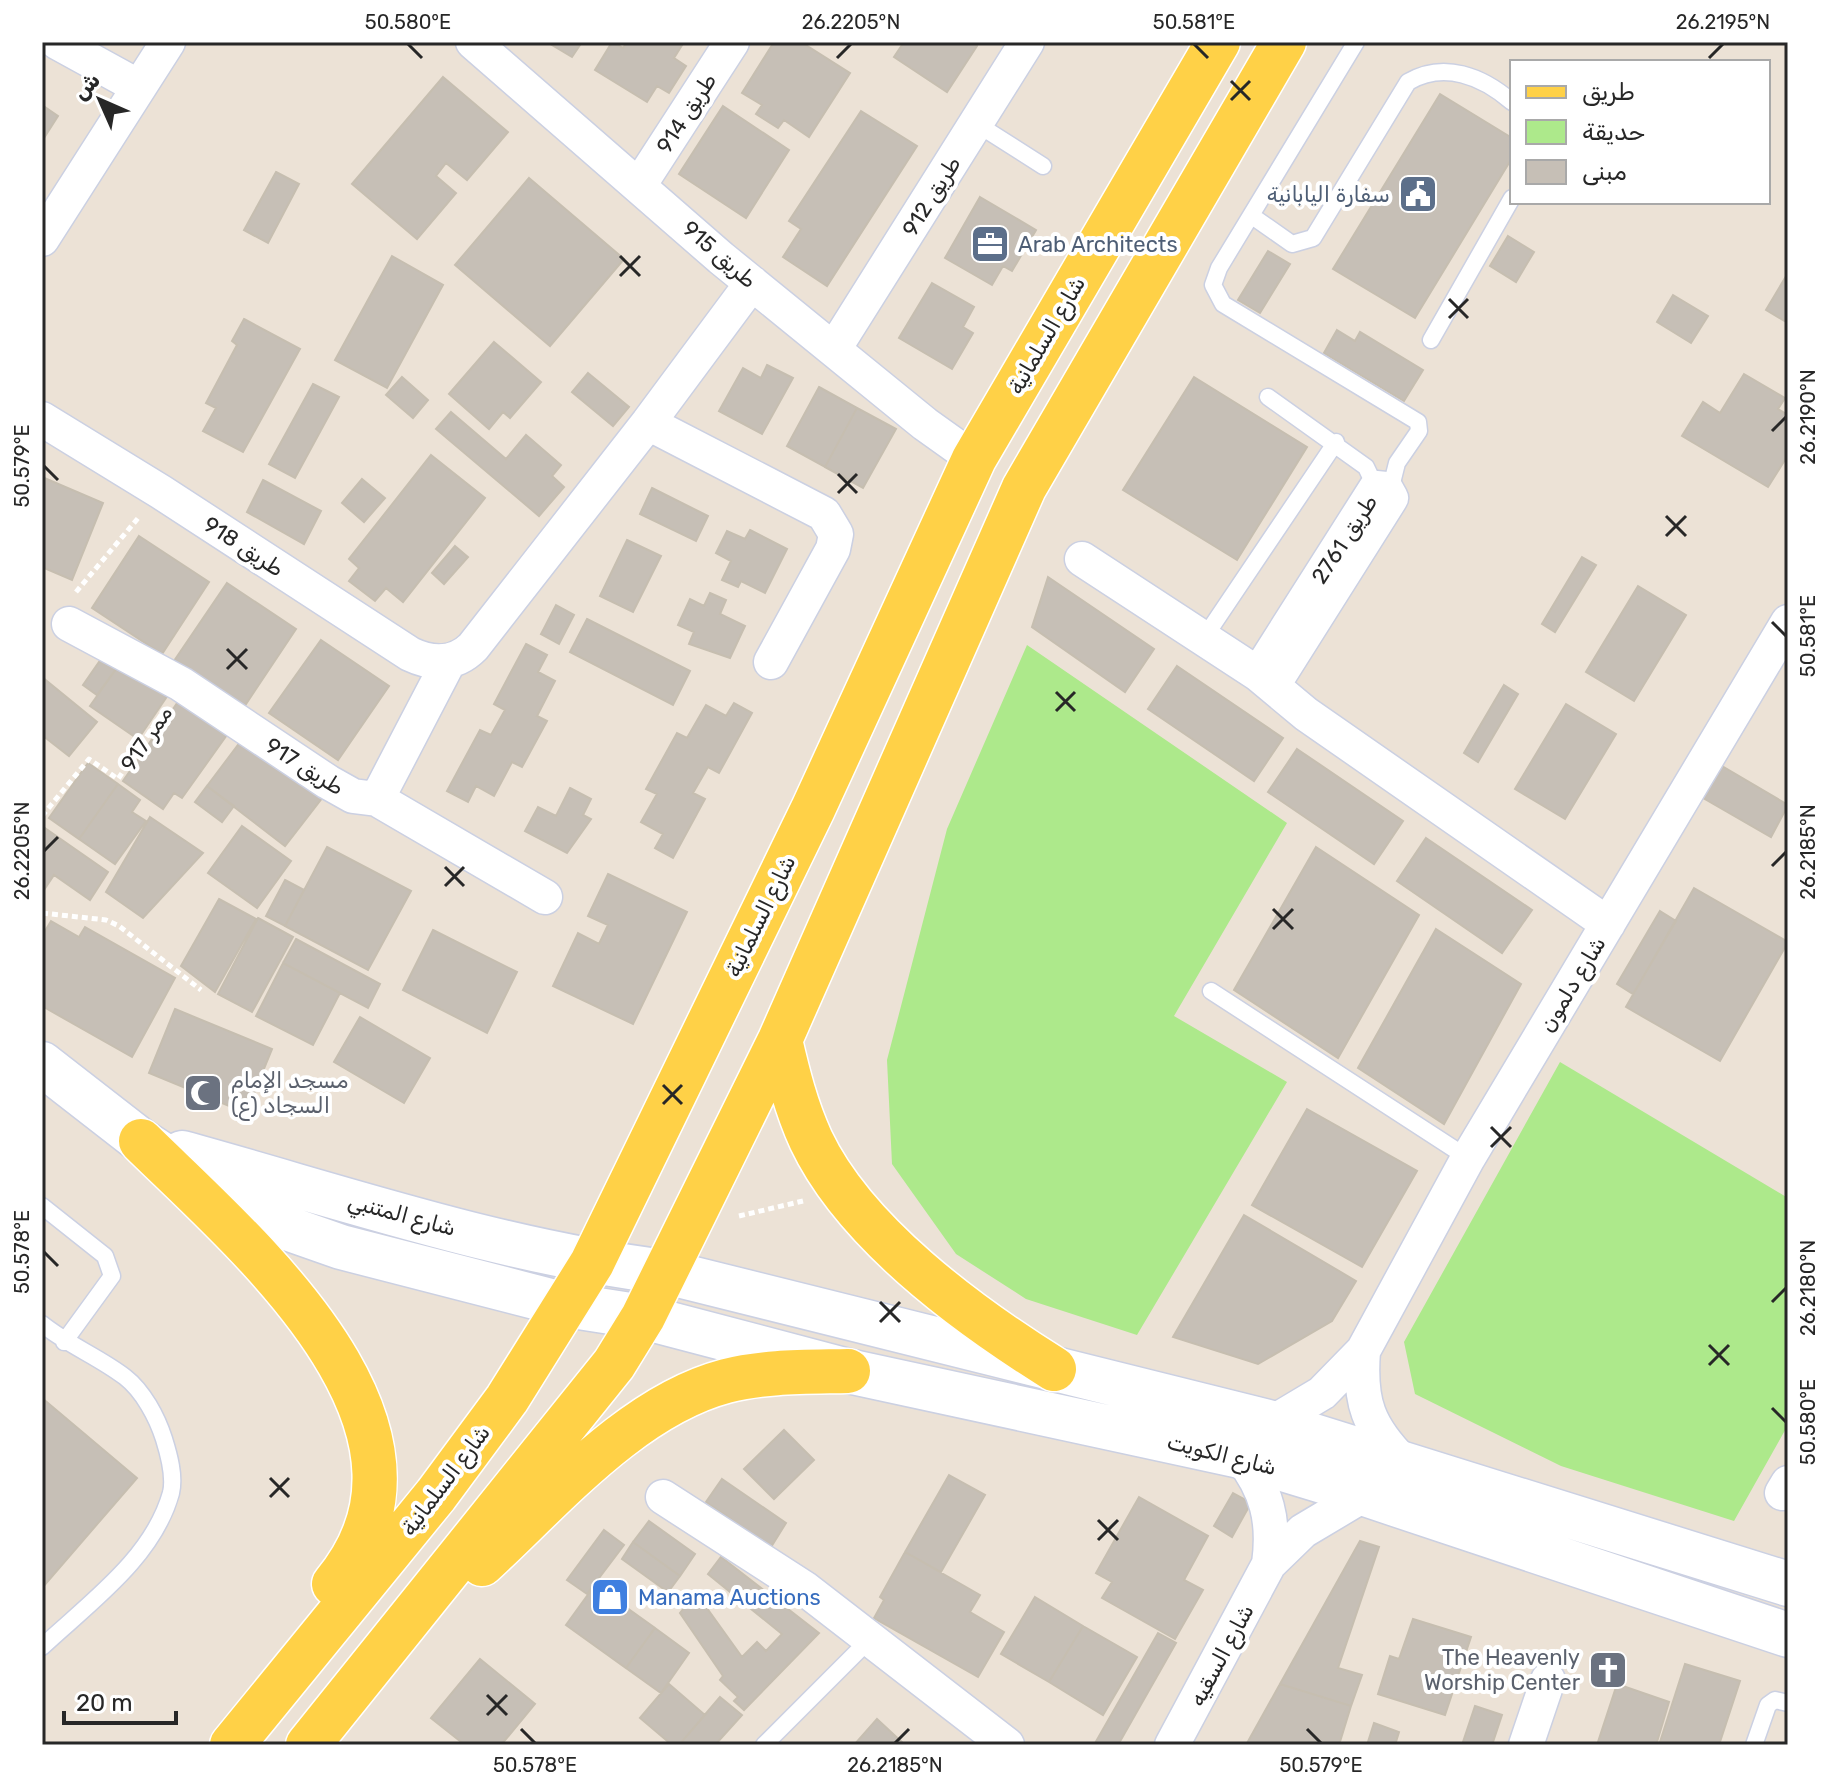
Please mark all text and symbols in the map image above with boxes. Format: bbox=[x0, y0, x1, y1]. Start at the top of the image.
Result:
text: 50.580°E bbox=[365, 10, 451, 34]
text: 26.2205°N bbox=[802, 10, 900, 34]
text: 50.581°E bbox=[1153, 10, 1235, 34]
text: 26.2195°N bbox=[1676, 10, 1770, 34]
north arrow bbox=[60, 60, 140, 140]
legend bbox=[1510, 60, 1770, 204]
text: ش bbox=[67, 67, 106, 106]
street label: طريق 914 bbox=[651, 68, 722, 158]
text: طريق bbox=[1582, 78, 1635, 106]
text: حديقة bbox=[1582, 118, 1645, 146]
street label: طريق 912 bbox=[896, 151, 967, 241]
text: مبنى bbox=[1582, 158, 1627, 186]
public building icon: سفارة اليابانية bbox=[1397, 173, 1439, 215]
place label: سفارة اليابانية bbox=[1267, 181, 1390, 208]
street label: طريق 915 bbox=[677, 215, 762, 294]
office icon: Arab Architects bbox=[969, 223, 1011, 265]
place label: Arab Architects bbox=[1018, 231, 1178, 258]
street label: شارع السلمانية bbox=[1002, 271, 1093, 400]
text: 26.2190°N bbox=[1796, 369, 1820, 465]
text: 50.579°E bbox=[10, 424, 34, 508]
street label: طريق 2761 bbox=[1306, 490, 1383, 589]
street label: طريق 918 bbox=[199, 511, 289, 582]
text: 50.581°E bbox=[1796, 595, 1820, 677]
street label: ممر 917 bbox=[115, 700, 178, 776]
street label: طريق 917 bbox=[260, 732, 349, 801]
text: 26.2205°N bbox=[10, 802, 34, 900]
text: 26.2185°N bbox=[1796, 804, 1820, 900]
street label: شارع السلمانية bbox=[719, 851, 803, 982]
street label: شارع دلمون bbox=[1533, 932, 1613, 1038]
place label: مسجد الإمام السجاد (ع) bbox=[231, 1067, 349, 1121]
mosque icon: مسجد الإمام السجاد (ع) bbox=[182, 1072, 224, 1114]
street label: شارع المتنبي bbox=[344, 1187, 459, 1245]
text: 50.578°E bbox=[10, 1210, 34, 1294]
text: 26.2180°N bbox=[1796, 1240, 1820, 1336]
text: 50.580°E bbox=[1796, 1379, 1820, 1465]
street label: شارع السلمانية bbox=[395, 1420, 497, 1542]
street label: شارع الكويت bbox=[1164, 1428, 1279, 1483]
shop icon: Manama Auctions bbox=[589, 1576, 631, 1618]
place label: Manama Auctions bbox=[638, 1584, 821, 1611]
street label: شارع السقيه bbox=[1183, 1600, 1261, 1712]
place label: The Heavenly Worship Center bbox=[1424, 1644, 1581, 1696]
church icon: The Heavenly Worship Center bbox=[1587, 1649, 1629, 1691]
scale bar bbox=[64, 1675, 176, 1725]
text: 20 m bbox=[76, 1689, 133, 1717]
text: 50.578°E bbox=[493, 1753, 577, 1777]
text: 26.2185°N bbox=[847, 1753, 943, 1777]
text: 50.579°E bbox=[1279, 1753, 1363, 1777]

